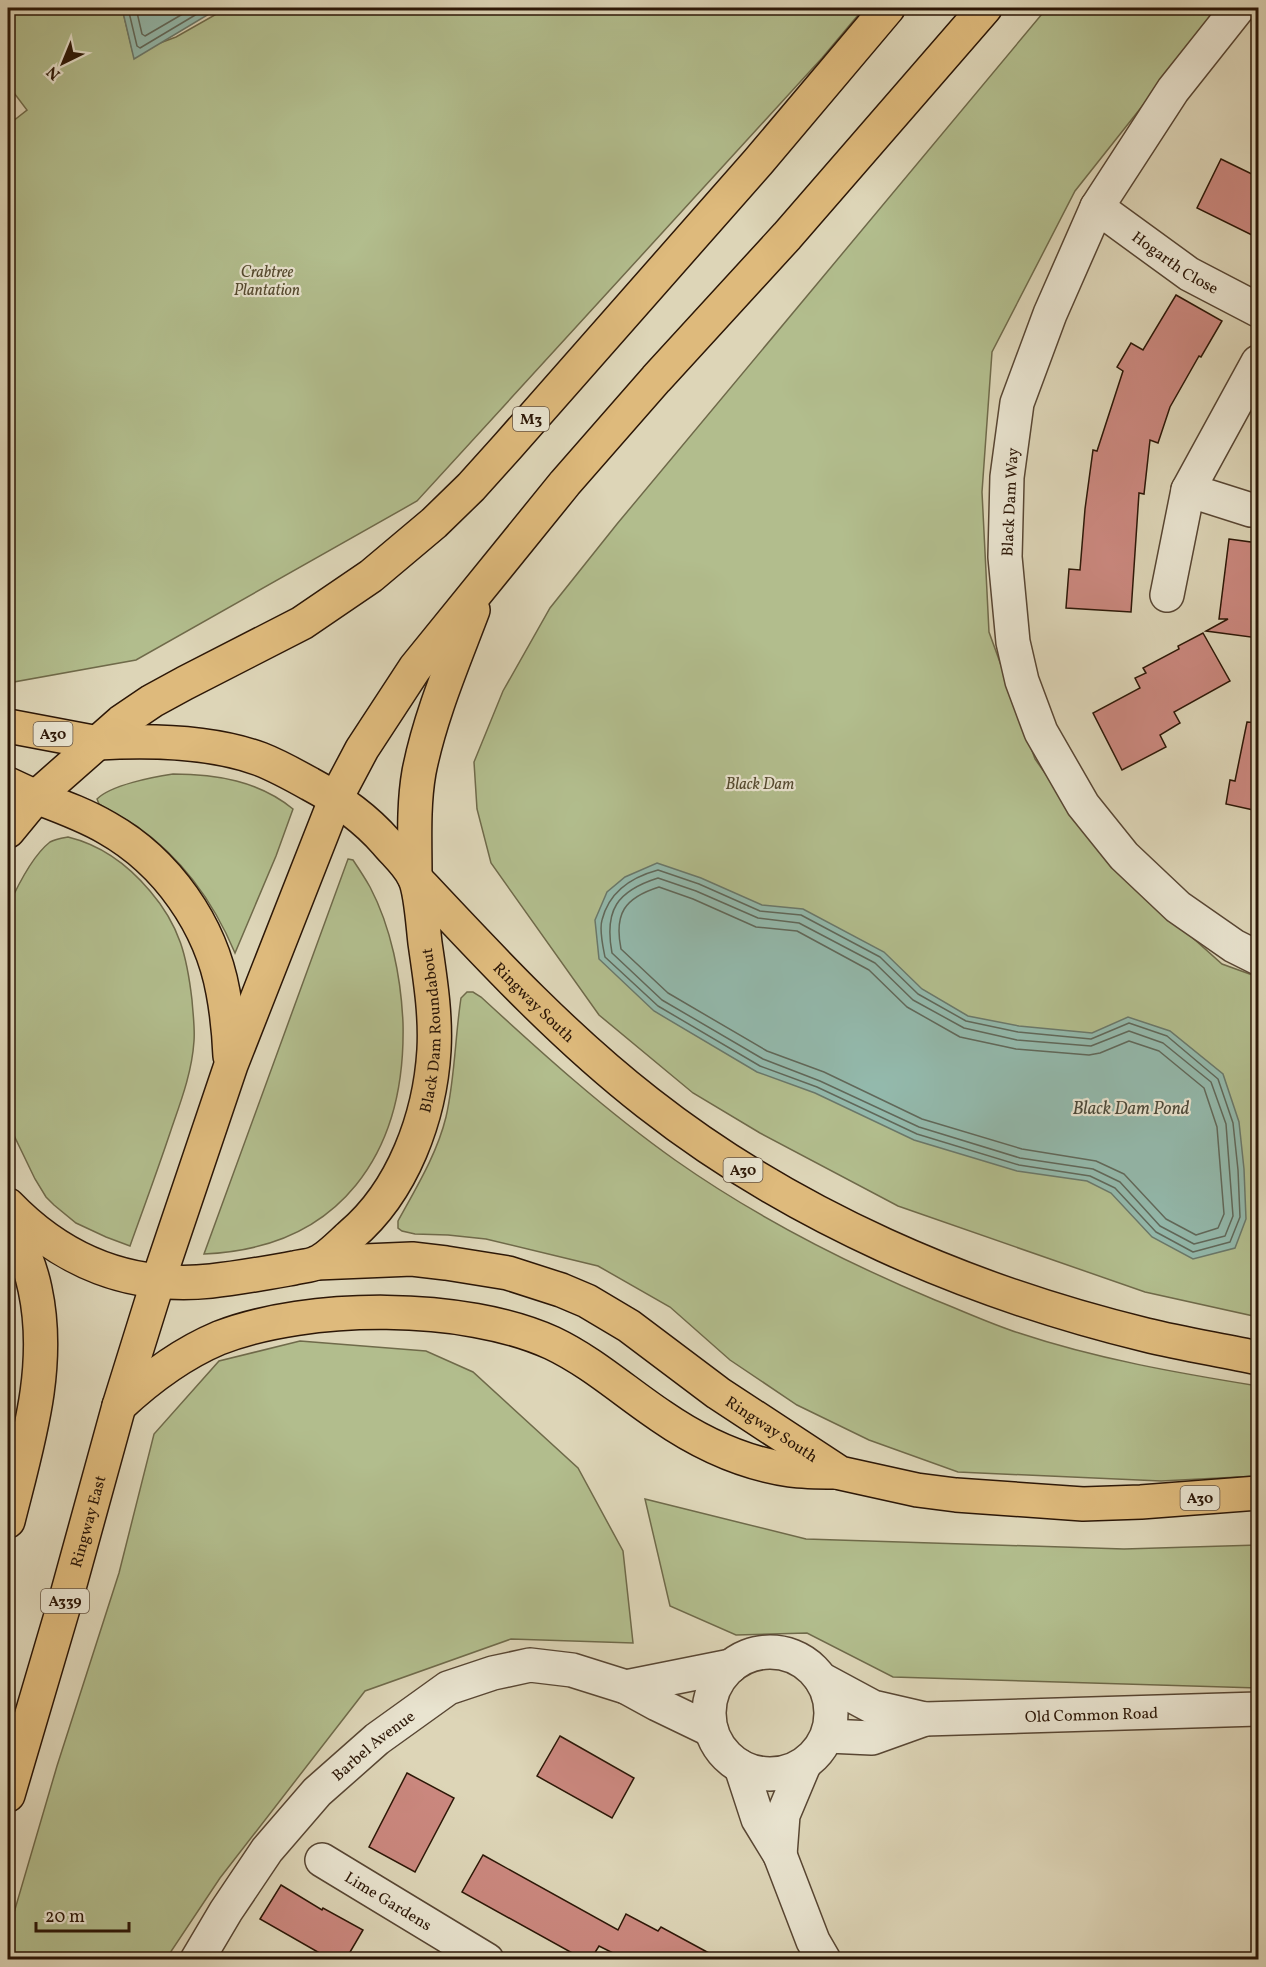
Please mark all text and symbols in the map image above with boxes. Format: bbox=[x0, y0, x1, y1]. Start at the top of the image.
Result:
north arrow bbox=[33, 33, 93, 93]
text: N bbox=[42, 60, 66, 85]
street label: Hogarth Close bbox=[1127, 227, 1222, 300]
park label: Crabtree Plantation bbox=[234, 262, 300, 302]
road number: M3 bbox=[513, 407, 549, 431]
street label: Black Dam Way bbox=[997, 447, 1025, 557]
road number: A30 bbox=[34, 722, 72, 746]
park label: Black Dam bbox=[726, 774, 794, 796]
street label: Black Dam Roundabout bbox=[415, 946, 447, 1115]
street label: Ringway South bbox=[487, 958, 579, 1048]
water label: Black Dam Pond bbox=[1073, 1097, 1190, 1122]
road number: A30 bbox=[724, 1158, 762, 1182]
street label: Ringway South bbox=[721, 1392, 822, 1469]
street label: Ringway East bbox=[66, 1473, 113, 1570]
road number: A30 bbox=[1180, 1486, 1220, 1510]
road number: A339 bbox=[41, 1589, 89, 1613]
street label: Old Common Road bbox=[1025, 1703, 1159, 1729]
street label: Barbel Avenue bbox=[328, 1706, 420, 1787]
street label: Lime Gardens bbox=[340, 1867, 435, 1937]
scale bar bbox=[36, 1895, 129, 1933]
text: 20 m bbox=[45, 1905, 85, 1930]

